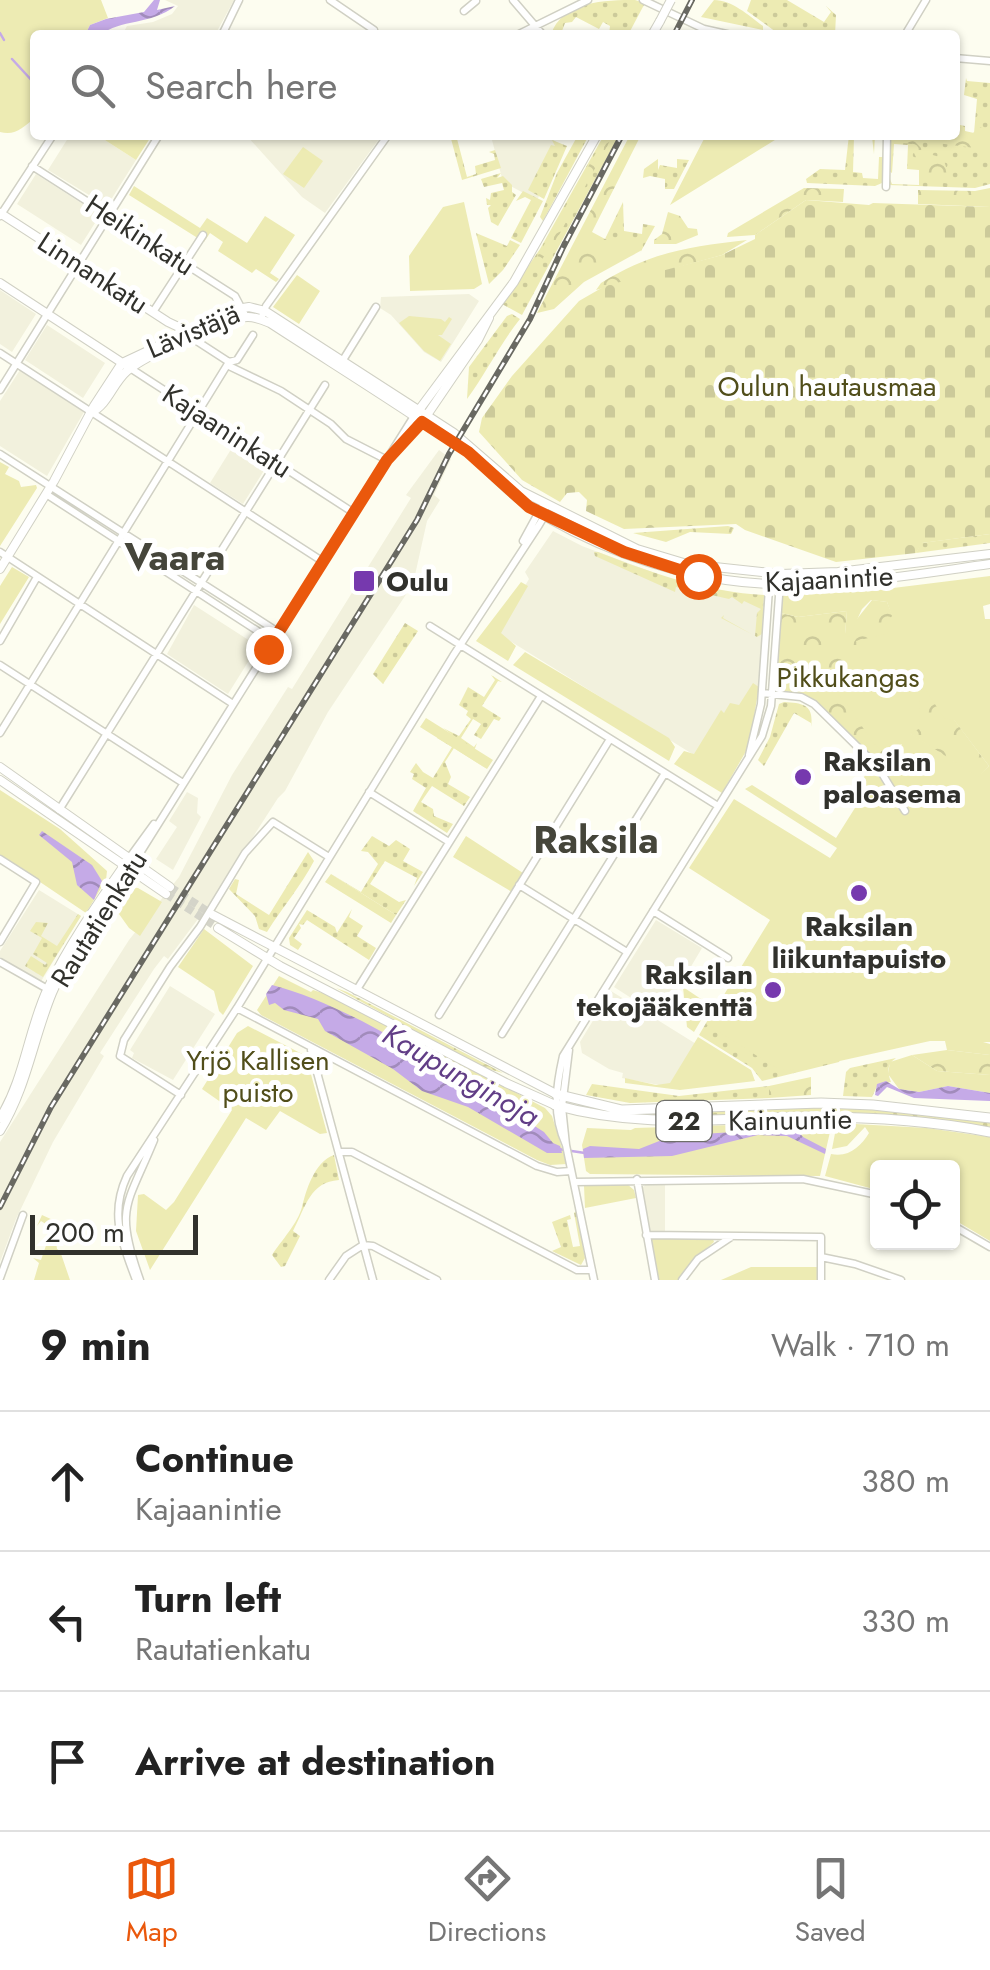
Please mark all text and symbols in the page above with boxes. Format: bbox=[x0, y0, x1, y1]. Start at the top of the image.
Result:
search box bbox=[30, 30, 960, 140]
icon: search bbox=[65, 58, 120, 113]
text: Search here bbox=[145, 58, 337, 113]
street label: Heikinkatu bbox=[77, 184, 203, 286]
street label: Linnankatu bbox=[30, 222, 156, 324]
street label: Lävistäjä bbox=[140, 293, 246, 369]
park label: Oulun hautausmaa bbox=[718, 366, 936, 407]
street label: Kajaaninkatu bbox=[154, 374, 300, 488]
district label: Vaara bbox=[123, 529, 226, 584]
route start bbox=[676, 554, 722, 600]
street label: Kajaanintie bbox=[764, 555, 894, 603]
place label: Oulu bbox=[386, 561, 449, 602]
marker: Oulu bbox=[351, 568, 377, 594]
route end bbox=[246, 627, 292, 673]
park label: Pikkukangas bbox=[777, 657, 919, 698]
place label: Raksilan paloasema bbox=[823, 741, 961, 814]
marker: Raksilan paloasema bbox=[792, 766, 814, 788]
district label: Raksila bbox=[533, 812, 659, 867]
street label: Rautatienkatu bbox=[41, 843, 157, 995]
marker: Raksilan liikuntapuisto bbox=[848, 882, 870, 904]
place label: Raksilan liikuntapuisto bbox=[772, 906, 946, 979]
place label: Raksilan tekojääkenttä bbox=[577, 954, 753, 1027]
marker: Raksilan tekojääkenttä bbox=[762, 979, 784, 1001]
water label: Kaupunginoja bbox=[375, 1013, 548, 1137]
park label: Yrjö Kallisen puisto bbox=[186, 1040, 330, 1113]
street label: Kainuuntie bbox=[728, 1098, 852, 1142]
road number: 22 bbox=[656, 1101, 712, 1141]
map controls bbox=[870, 1160, 960, 1250]
button: locate bbox=[870, 1160, 960, 1250]
scale bar bbox=[30, 1210, 198, 1254]
text: 200 m bbox=[45, 1212, 125, 1253]
text: 9 min bbox=[40, 1315, 151, 1376]
text: Walk · 710 m bbox=[771, 1322, 950, 1368]
text: Continue bbox=[135, 1431, 294, 1486]
icon: ahead bbox=[40, 1454, 95, 1509]
text: 380 m bbox=[861, 1458, 950, 1504]
text: Kajaanintie bbox=[135, 1486, 282, 1532]
text: Turn left bbox=[135, 1571, 281, 1626]
icon: left bbox=[40, 1594, 95, 1649]
text: 330 m bbox=[861, 1598, 950, 1644]
text: Rautatienkatu bbox=[135, 1626, 311, 1672]
icon: arrive bbox=[40, 1734, 95, 1789]
text: Arrive at destination bbox=[135, 1734, 496, 1789]
tab: Map bbox=[124, 1851, 179, 1952]
tab: Directions bbox=[428, 1851, 546, 1952]
tab: Saved bbox=[795, 1851, 866, 1952]

